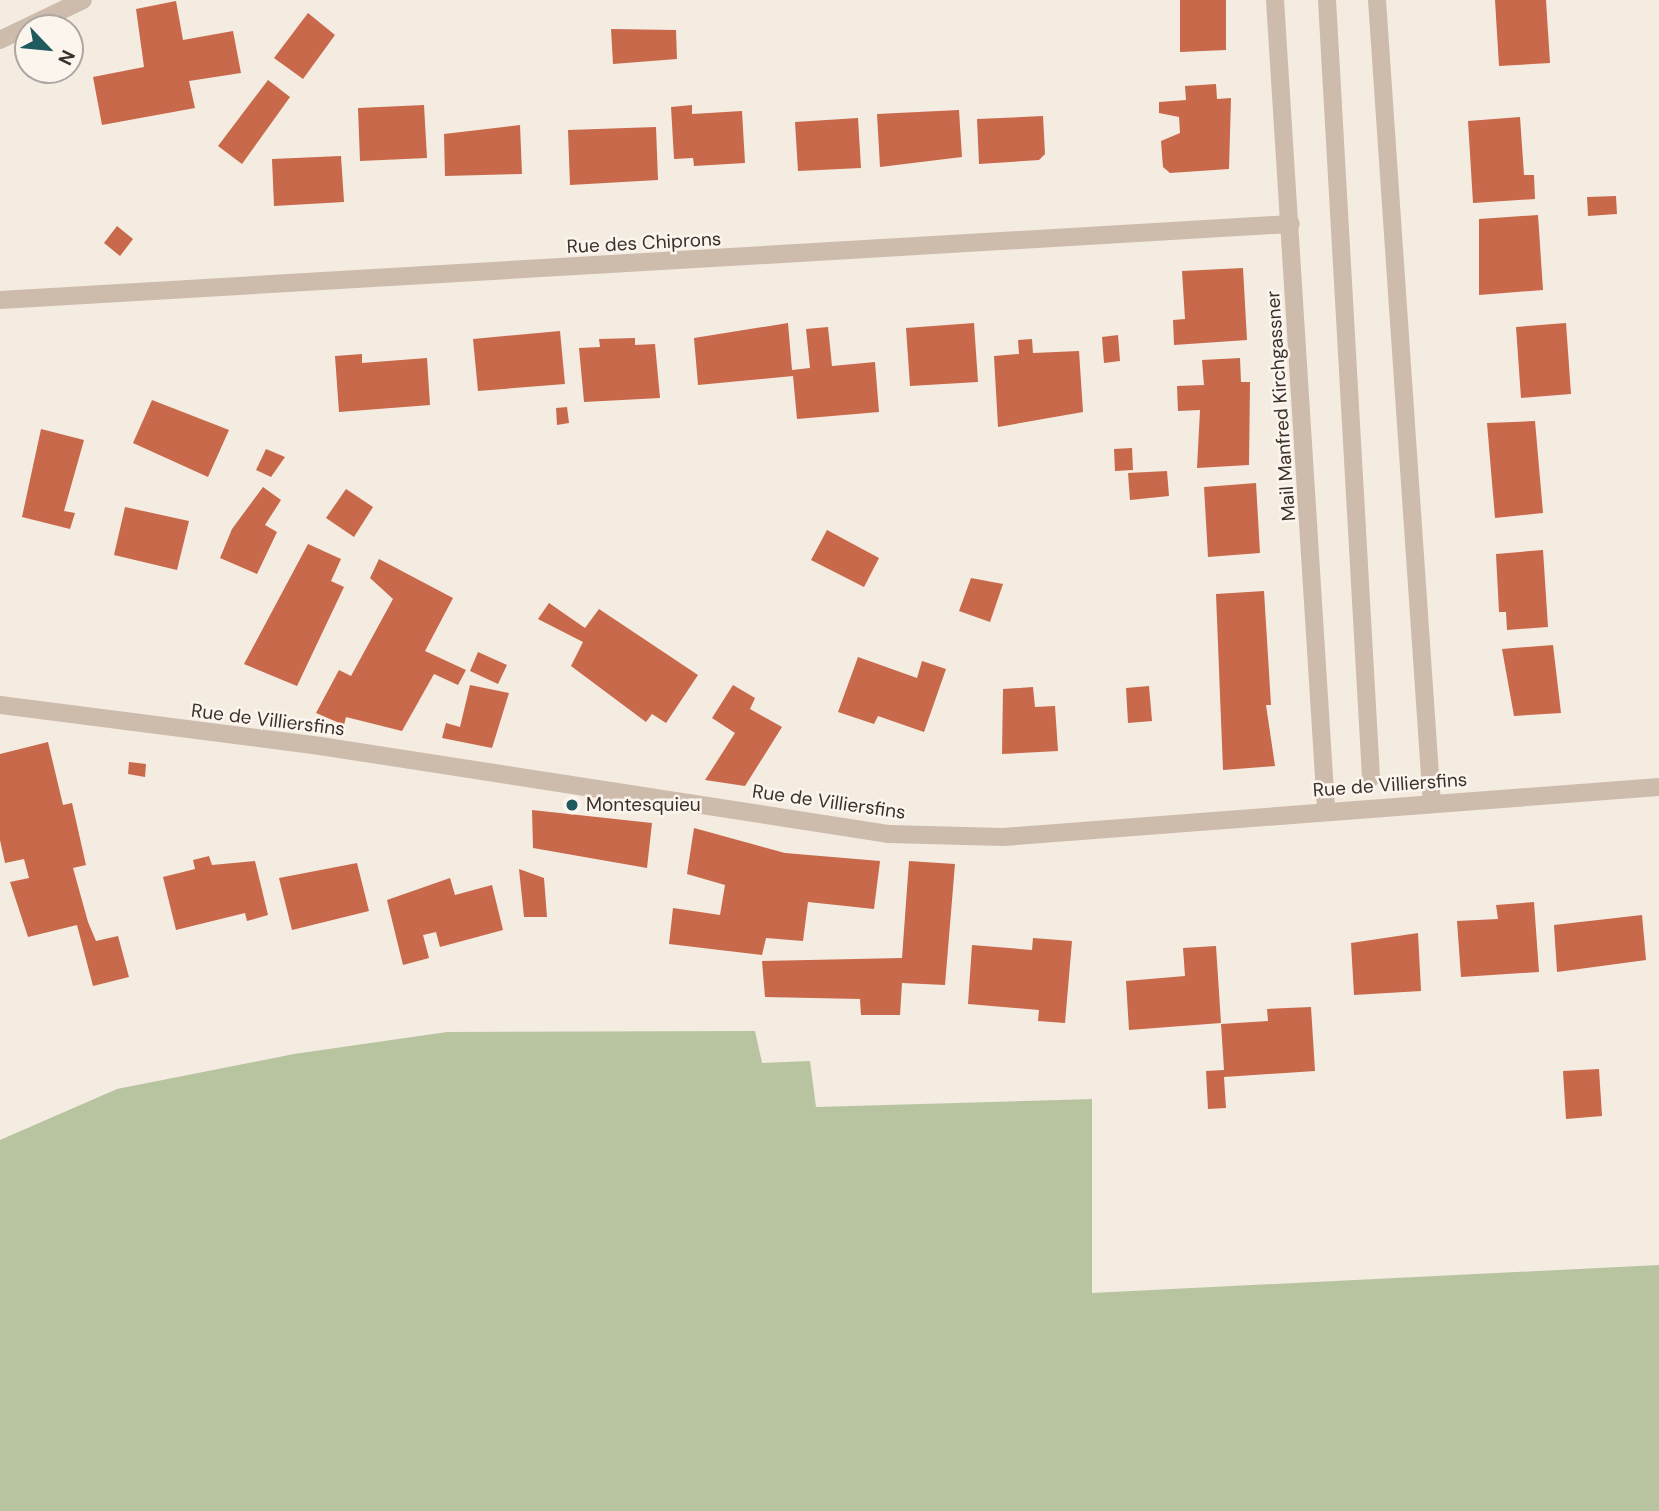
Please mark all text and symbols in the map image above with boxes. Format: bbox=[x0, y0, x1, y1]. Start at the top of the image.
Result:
north arrow bbox=[14, 14, 84, 84]
text: N bbox=[52, 46, 81, 69]
street label: Rue des Chiprons bbox=[566, 228, 722, 258]
street label: Mail Manfred Kirchgassner bbox=[1262, 290, 1300, 522]
street label: Rue de Villiersfins bbox=[190, 699, 346, 741]
street label: Rue de Villiersfins bbox=[1312, 768, 1468, 802]
street label: Rue de Villiersfins bbox=[751, 780, 907, 824]
place label: Montesquieu bbox=[586, 794, 701, 816]
marker: Montesquieu bbox=[564, 797, 580, 813]

